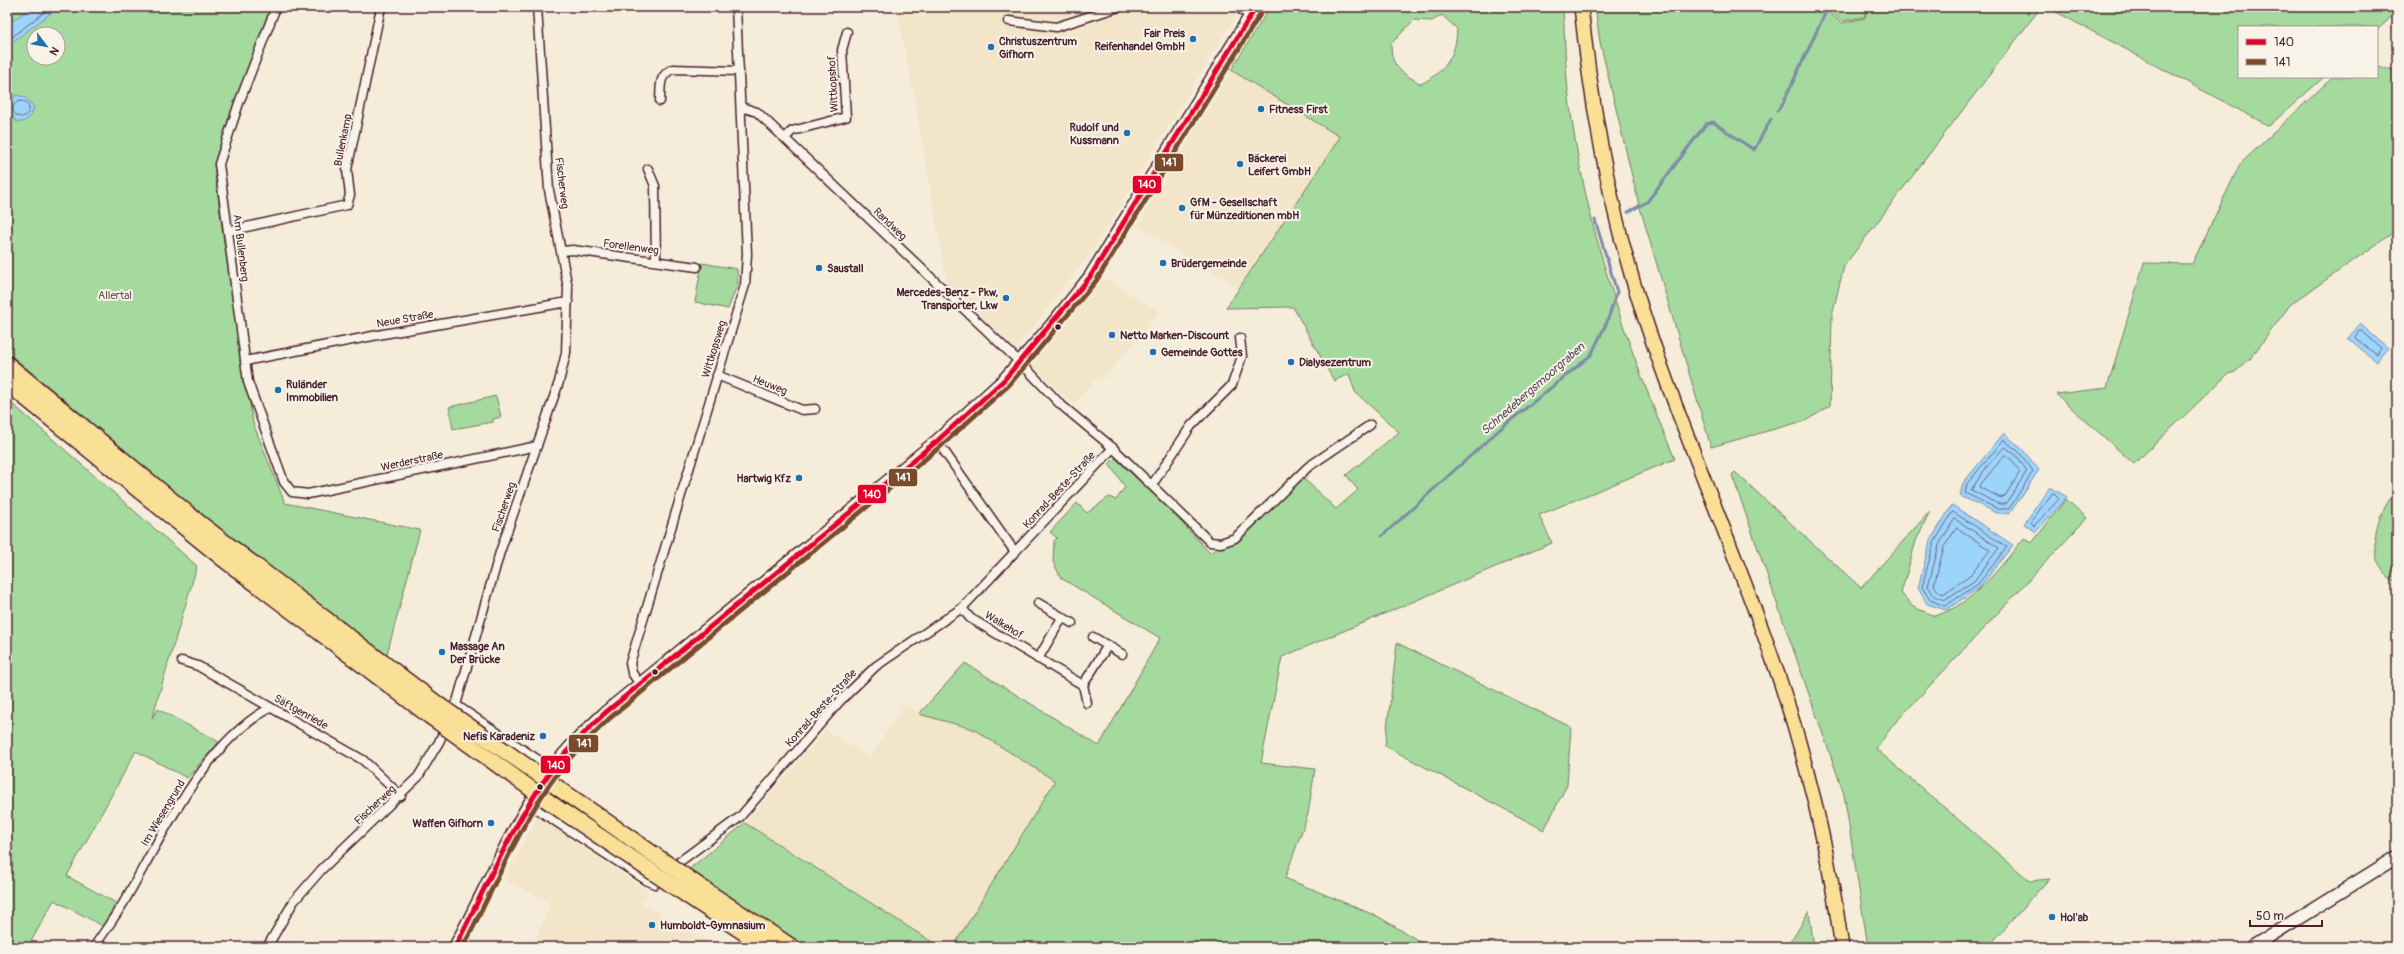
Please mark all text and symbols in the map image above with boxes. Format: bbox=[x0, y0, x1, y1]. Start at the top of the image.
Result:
north arrow bbox=[26, 26, 66, 66]
legend bbox=[2238, 26, 2378, 78]
place label: Fair Preis Reifenhandel GmbH bbox=[1094, 27, 1185, 53]
marker: Fair Preis Reifenhandel GmbH bbox=[1188, 34, 1198, 44]
place label: Christuszentrum Gifhorn bbox=[999, 35, 1077, 61]
text: 140 bbox=[2274, 35, 2294, 50]
marker: Christuszentrum Gifhorn bbox=[986, 42, 996, 52]
text: N bbox=[46, 44, 62, 58]
street label: Wittkopshof bbox=[825, 55, 841, 113]
text: 141 bbox=[2274, 55, 2290, 70]
place label: Fitness First bbox=[1269, 103, 1328, 116]
marker: Fitness First bbox=[1256, 104, 1266, 114]
street label: Bullenkamp bbox=[332, 113, 354, 167]
place label: Rudolf und Kussmann bbox=[1069, 121, 1119, 147]
marker: Rudolf und Kussmann bbox=[1122, 128, 1132, 138]
place label: Bäckerei Leifert GmbH bbox=[1248, 152, 1311, 178]
line badge: 141 bbox=[1154, 153, 1184, 172]
street label: Fischerweg bbox=[552, 156, 572, 210]
text: 141 bbox=[1162, 156, 1176, 169]
marker: Bäckerei Leifert GmbH bbox=[1235, 159, 1245, 169]
line badge: 140 bbox=[1132, 175, 1162, 194]
text: 140 bbox=[1138, 178, 1157, 191]
place label: GfM - Gesellschaft für Münzeditionen mbH bbox=[1190, 196, 1299, 222]
marker: GfM - Gesellschaft für Münzeditionen mbH bbox=[1177, 203, 1187, 213]
street label: Randweg bbox=[871, 205, 910, 243]
street label: Am Bullenberg bbox=[230, 214, 252, 283]
street label: Forellenweg bbox=[602, 237, 660, 257]
place label: Brüdergemeinde bbox=[1171, 257, 1247, 270]
marker: Brüdergemeinde bbox=[1158, 258, 1168, 268]
place label: Saustall bbox=[827, 262, 864, 275]
marker: Saustall bbox=[814, 263, 824, 273]
place label: Mercedes-Benz - Pkw, Transporter, Lkw bbox=[896, 286, 999, 312]
park label: Allertal bbox=[98, 289, 132, 302]
marker: Mercedes-Benz - Pkw, Transporter, Lkw bbox=[1001, 293, 1011, 303]
street label: Neue Straße bbox=[376, 308, 435, 330]
street label: Wittkopsweg bbox=[699, 318, 729, 379]
unlabelled marker bbox=[1053, 322, 1063, 332]
place label: Netto Marken-Discount bbox=[1120, 329, 1230, 342]
marker: Netto Marken-Discount bbox=[1107, 330, 1117, 340]
water label: Schnedebergsmoorgraben bbox=[1478, 339, 1589, 438]
place label: Gemeinde Gottes bbox=[1161, 346, 1243, 359]
marker: Gemeinde Gottes bbox=[1148, 347, 1158, 357]
place label: Dialysezentrum bbox=[1299, 356, 1371, 369]
marker: Dialysezentrum bbox=[1286, 357, 1296, 367]
street label: Heuweg bbox=[751, 372, 789, 398]
place label: Ruländer Immobilien bbox=[286, 378, 338, 404]
marker: Ruländer Immobilien bbox=[273, 385, 283, 395]
street label: Werderstraße bbox=[380, 448, 445, 474]
street label: Konrad-Beste-Straße bbox=[1020, 449, 1098, 531]
line badge: 141 bbox=[888, 468, 918, 487]
text: 141 bbox=[896, 471, 910, 484]
place label: Hartwig Kfz bbox=[736, 472, 791, 485]
marker: Hartwig Kfz bbox=[794, 473, 804, 483]
street label: Fischerweg bbox=[489, 480, 519, 534]
line badge: 140 bbox=[857, 484, 887, 504]
text: 140 bbox=[863, 488, 882, 501]
street label: Walkehof bbox=[982, 608, 1026, 642]
place label: Massage An Der Brücke bbox=[450, 640, 505, 666]
marker: Massage An Der Brücke bbox=[437, 647, 447, 657]
street label: Konrad-Beste-Straße bbox=[783, 666, 860, 750]
unlabelled marker bbox=[650, 667, 660, 677]
street label: Säftgenriede bbox=[272, 692, 331, 732]
place label: Nefis Karadeniz bbox=[463, 730, 535, 743]
marker: Nefis Karadeniz bbox=[538, 731, 548, 741]
line badge: 141 bbox=[568, 734, 599, 753]
text: 141 bbox=[577, 737, 591, 750]
line badge: 140 bbox=[540, 755, 571, 774]
text: 140 bbox=[547, 759, 566, 772]
street label: Im Wiesengrund bbox=[138, 778, 188, 848]
street label: Fischerweg bbox=[352, 782, 399, 827]
unlabelled marker bbox=[535, 782, 545, 792]
place label: Waffen Gifhorn bbox=[413, 817, 483, 830]
marker: Waffen Gifhorn bbox=[486, 818, 496, 828]
scale bar bbox=[2250, 902, 2322, 928]
text: 50 m bbox=[2256, 909, 2284, 924]
place label: Hol'ab bbox=[2060, 911, 2089, 924]
marker: Hol'ab bbox=[2047, 912, 2057, 922]
place label: Humboldt-Gymnasium bbox=[660, 919, 766, 932]
marker: Humboldt-Gymnasium bbox=[647, 920, 657, 930]

